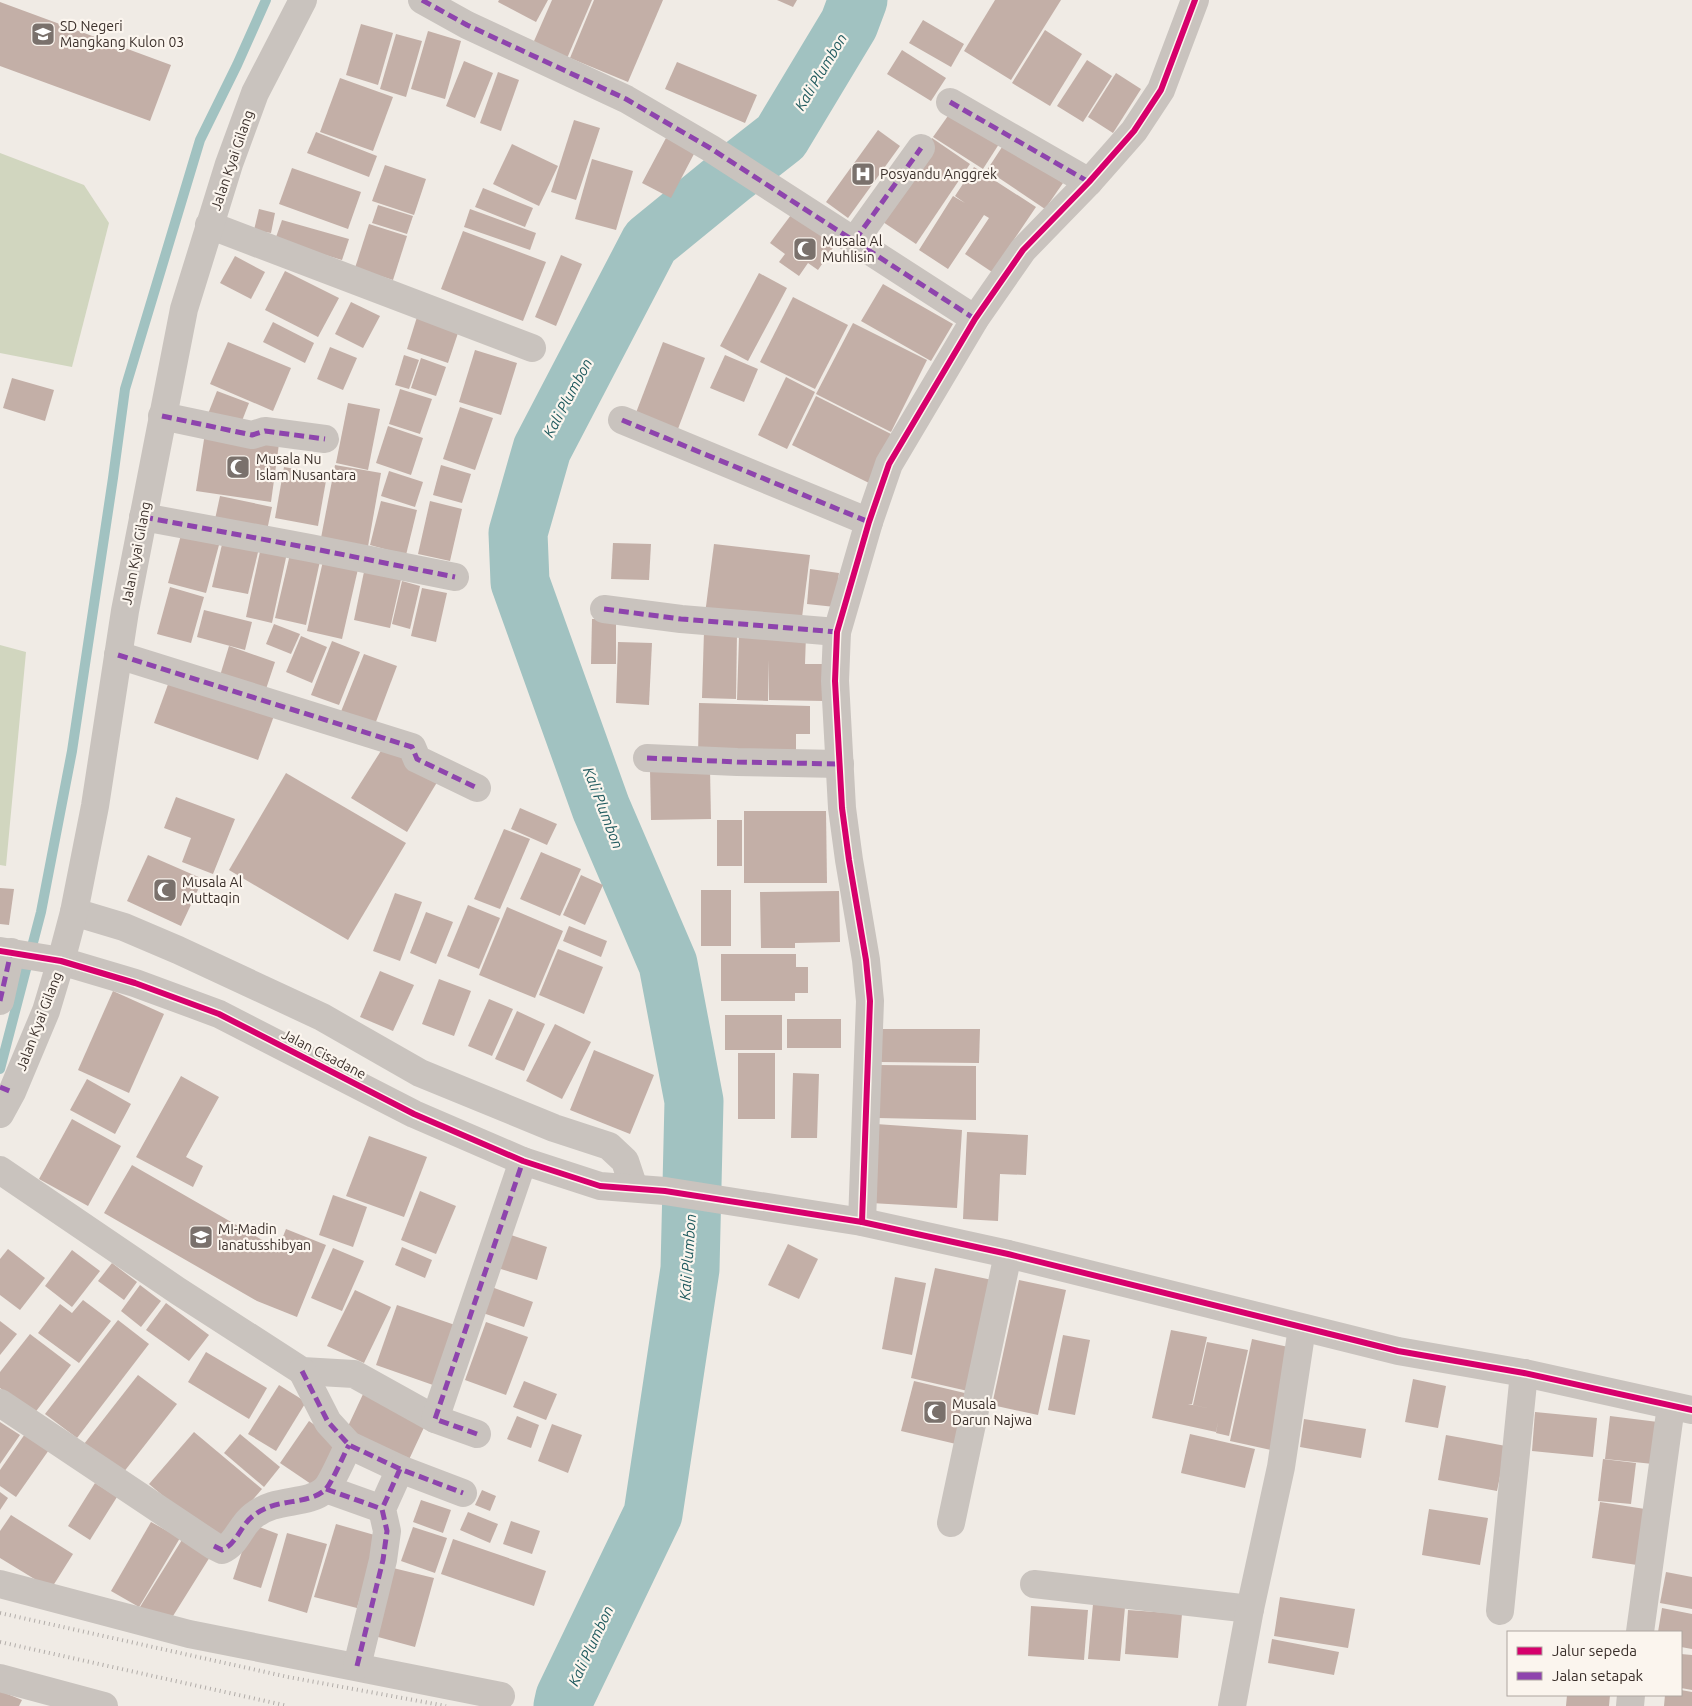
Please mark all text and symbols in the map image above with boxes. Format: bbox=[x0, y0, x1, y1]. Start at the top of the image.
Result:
place label: SD Negeri Mangkang Kulon 03 bbox=[60, 18, 184, 50]
school or university icon: SD Negeri Mangkang Kulon 03 bbox=[30, 21, 56, 47]
water label: Kali Plumbon bbox=[791, 30, 850, 113]
street label: Jalan Kyai Gilang bbox=[207, 108, 257, 212]
hospital icon: Posyandu Anggrek bbox=[850, 161, 876, 187]
place label: Posyandu Anggrek bbox=[880, 166, 997, 182]
place label: Musala Al Muhlisin bbox=[822, 233, 883, 265]
mosque icon: Musala Al Muhlisin bbox=[792, 236, 818, 262]
water label: Kali Plumbon bbox=[540, 356, 595, 440]
place label: Musala Nu Islam Nusantara bbox=[256, 451, 356, 483]
mosque icon: Musala Nu Islam Nusantara bbox=[225, 454, 251, 480]
street label: Jalan Kyai Gilang bbox=[118, 500, 154, 606]
water label: Kali Plumbon bbox=[580, 764, 627, 851]
place label: Musala Al Muttaqin bbox=[182, 874, 243, 906]
mosque icon: Musala Al Muttaqin bbox=[152, 877, 178, 903]
street label: Jalan Kyai Gilang bbox=[13, 969, 65, 1073]
street label: Jalan Cisadane bbox=[279, 1026, 369, 1082]
water label: Kali Plumbon bbox=[676, 1213, 699, 1301]
place label: MI-Madin Ianatusshibyan bbox=[218, 1221, 311, 1253]
school or university icon: MI-Madin Ianatusshibyan bbox=[188, 1224, 214, 1250]
place label: Musala Darun Najwa bbox=[952, 1396, 1032, 1428]
mosque icon: Musala Darun Najwa bbox=[922, 1399, 948, 1425]
water label: Kali Plumbon bbox=[565, 1603, 617, 1689]
legend bbox=[1507, 1631, 1682, 1696]
text: Jalur sepeda bbox=[1552, 1642, 1637, 1659]
text: Jalan setapak bbox=[1552, 1667, 1644, 1684]

